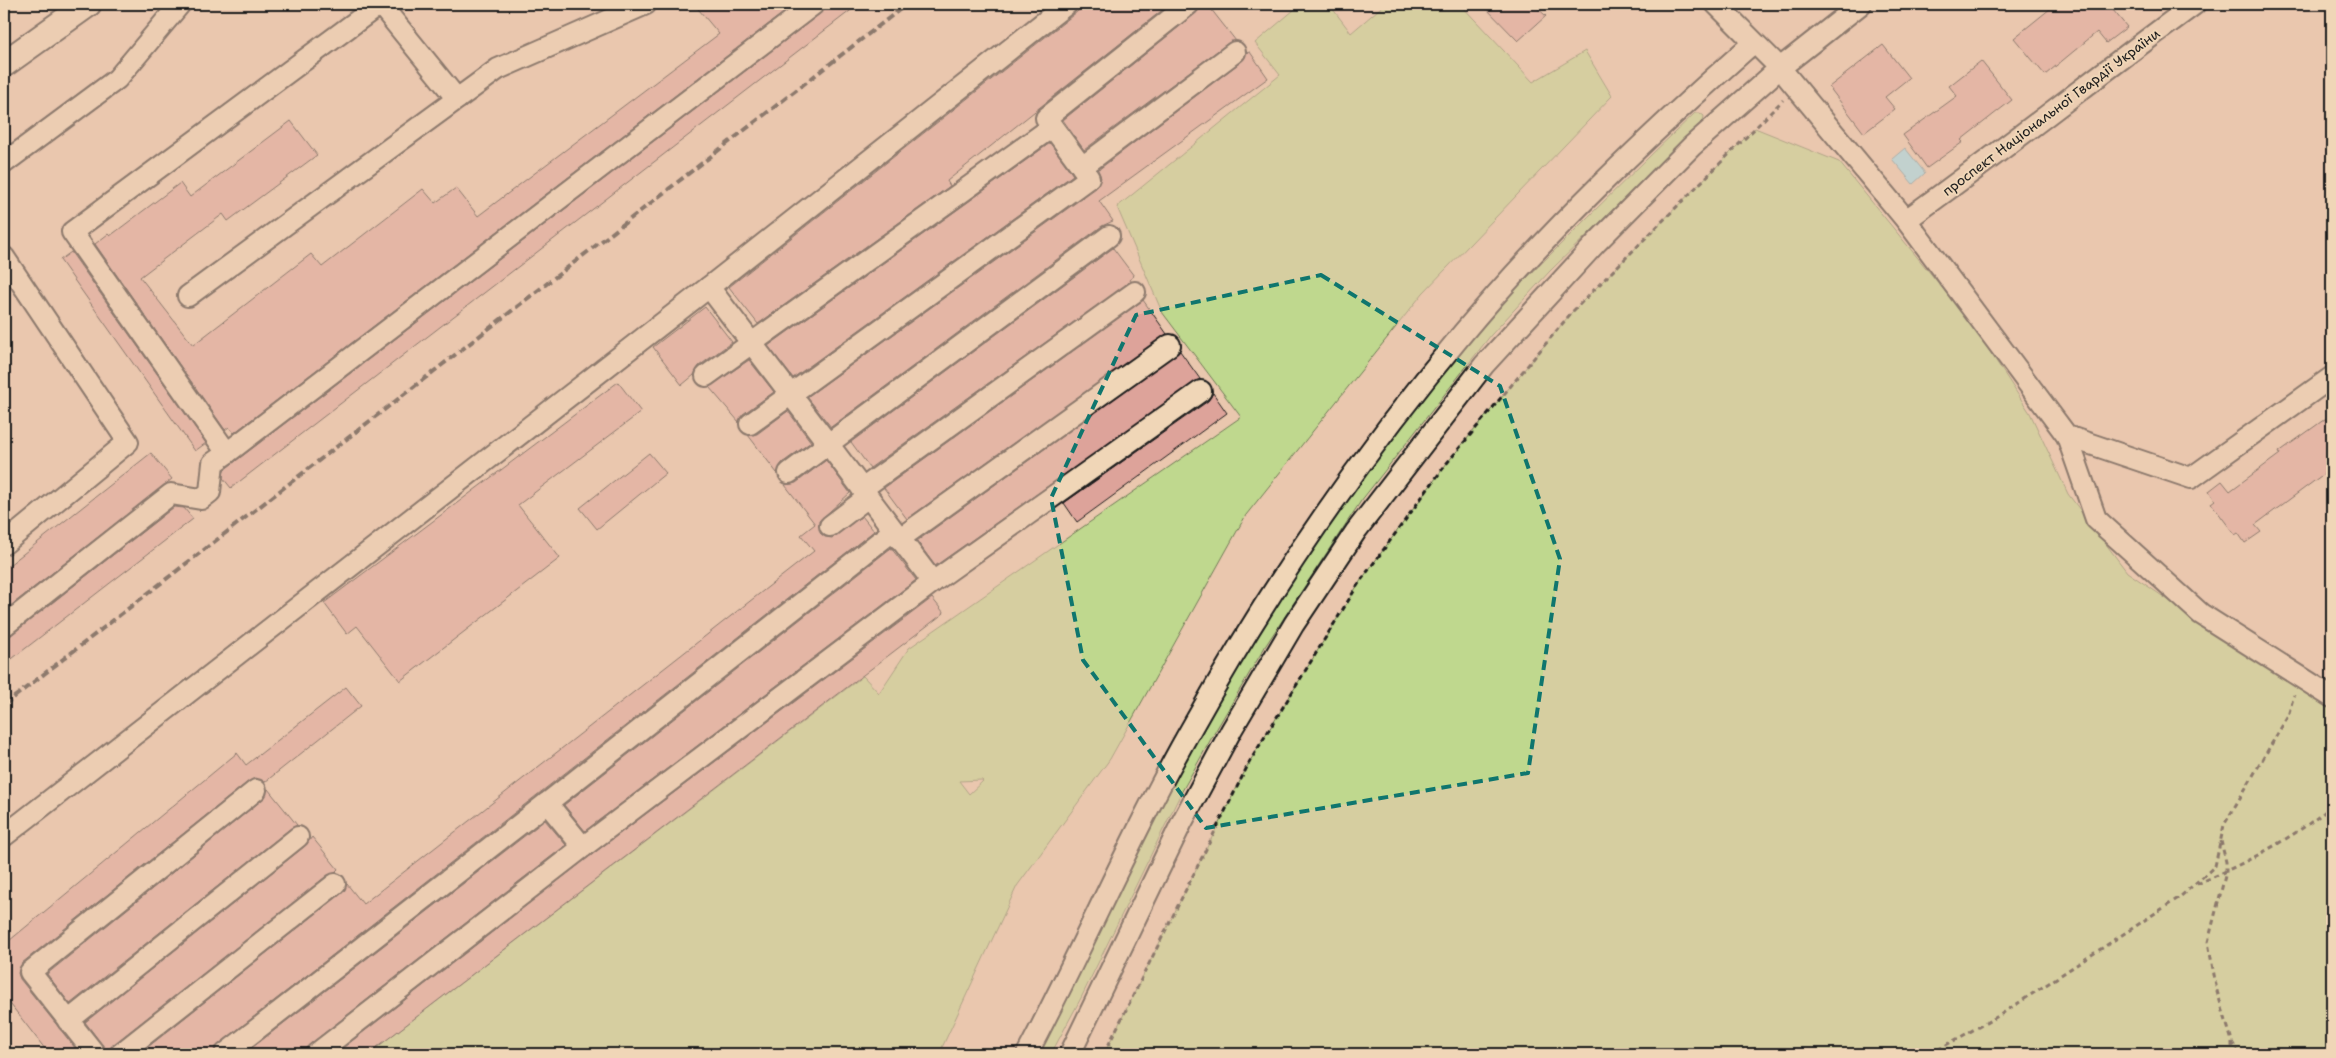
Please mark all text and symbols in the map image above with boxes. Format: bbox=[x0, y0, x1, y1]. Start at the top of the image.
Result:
street label: проспект Національної Гвардії України bbox=[1939, 24, 2163, 200]

